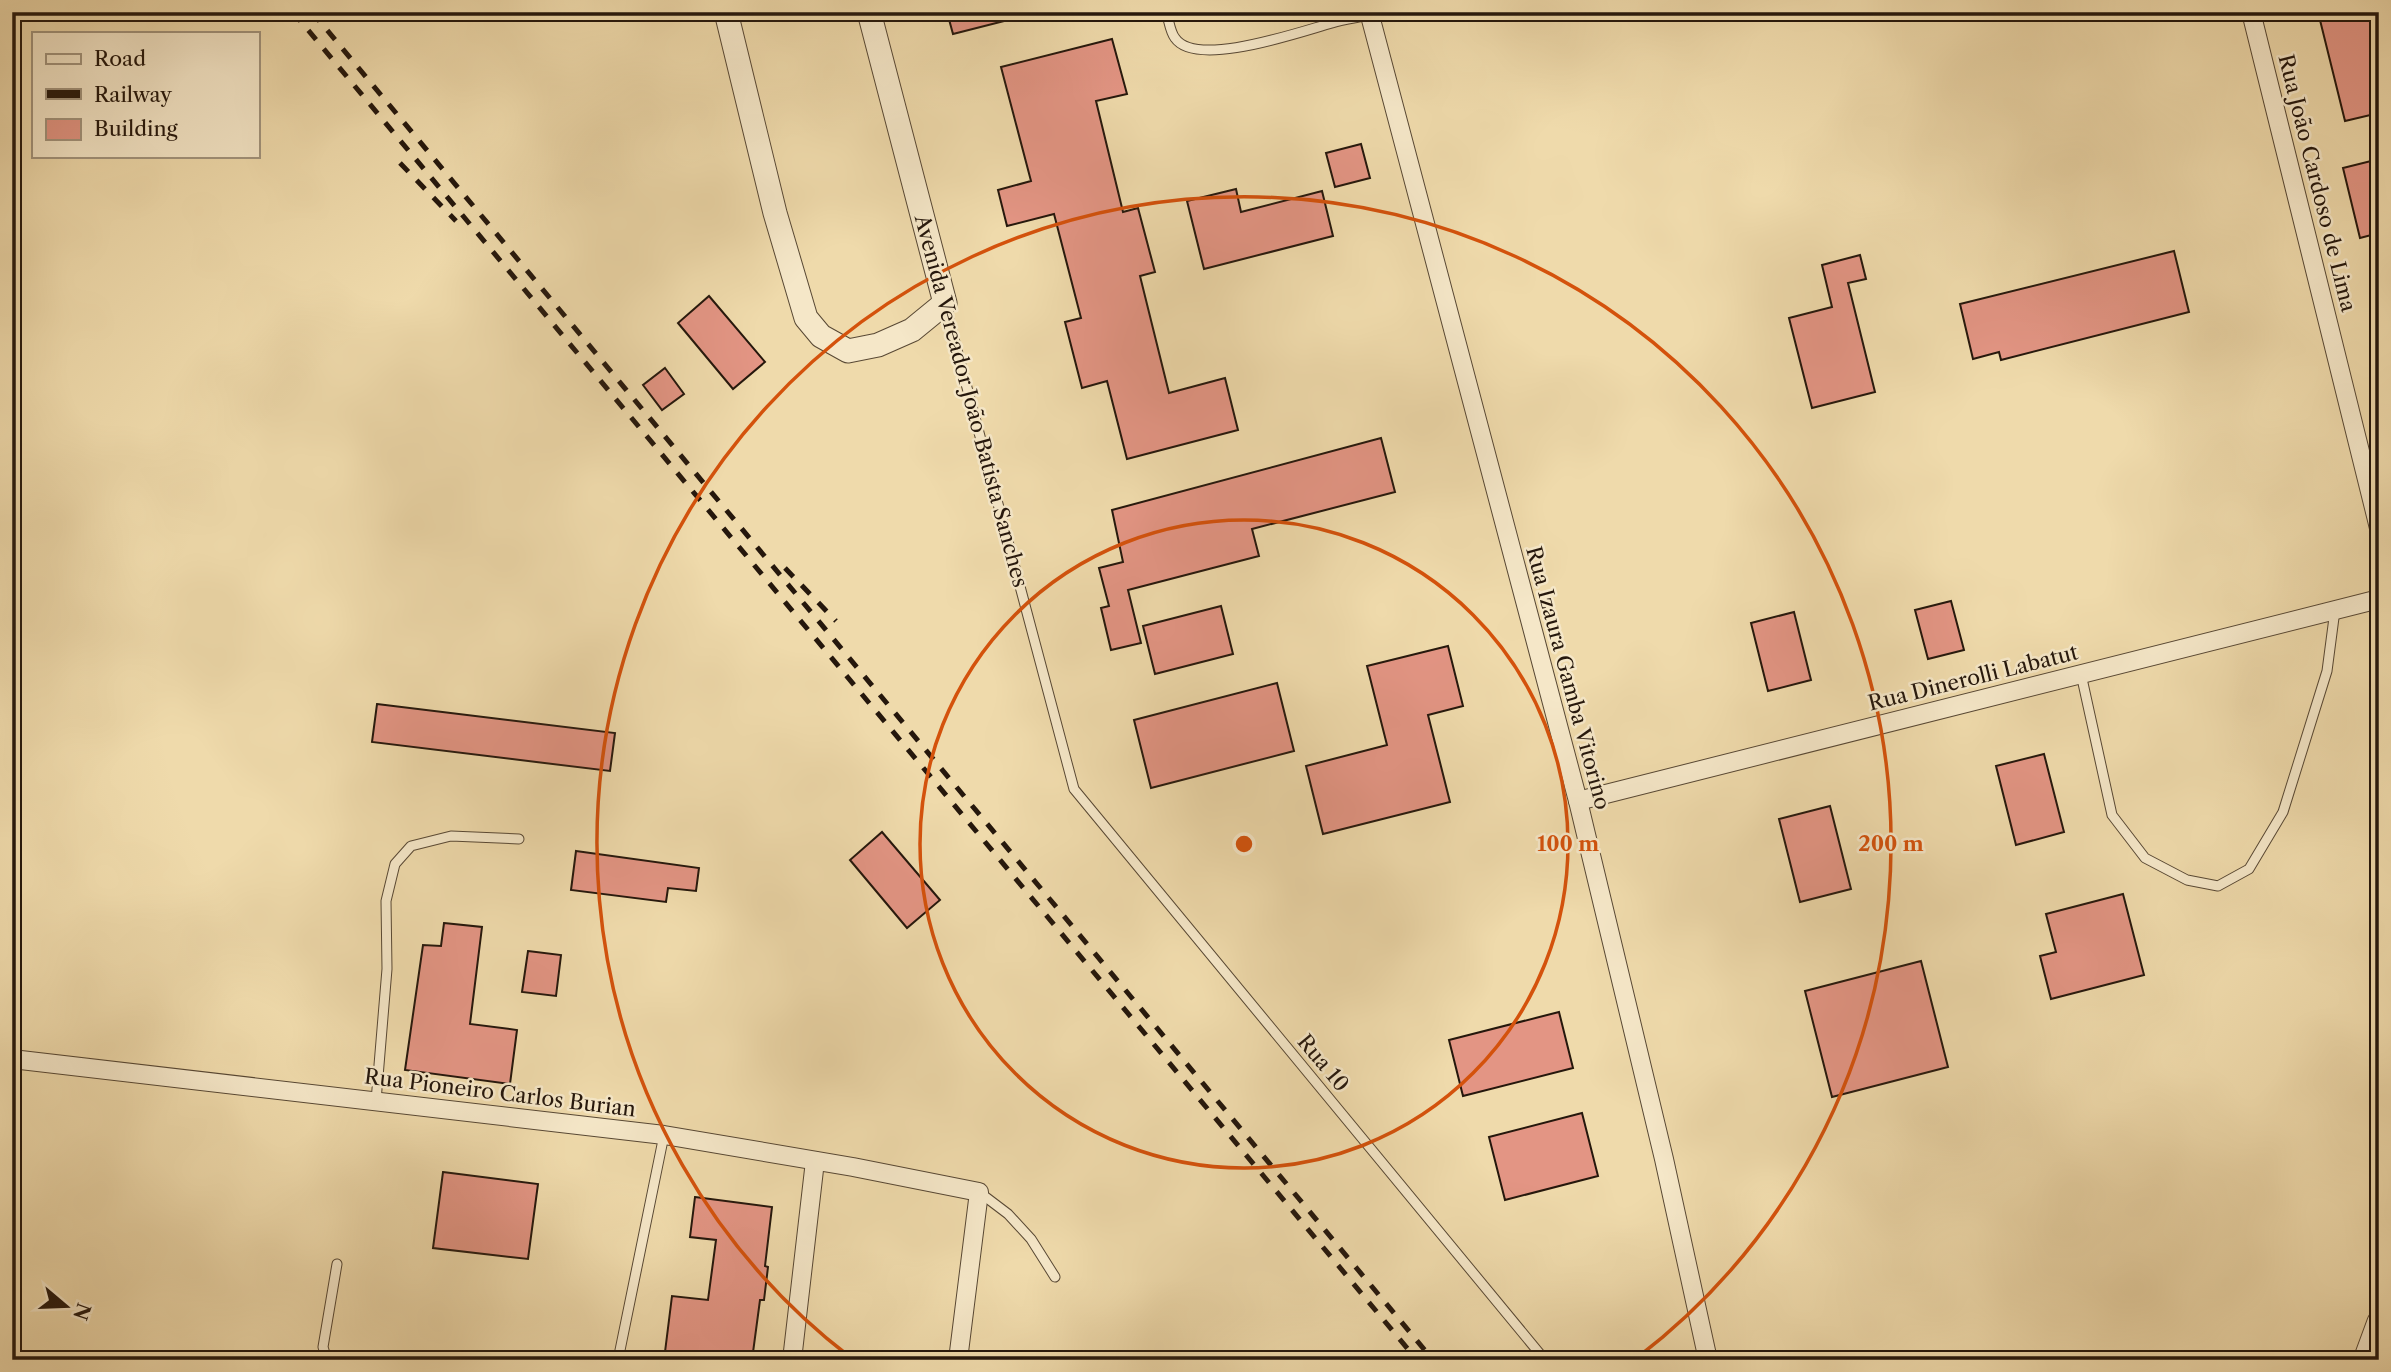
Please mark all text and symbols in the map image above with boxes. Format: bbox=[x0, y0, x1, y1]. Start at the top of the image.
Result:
legend bbox=[32, 32, 259, 158]
text: Road bbox=[94, 46, 146, 71]
street label: Rua João Cardoso de Lima bbox=[2273, 52, 2362, 315]
text: Railway bbox=[94, 82, 172, 107]
text: Building bbox=[94, 116, 179, 141]
street label: Avenida Vereador João Batista Sanches bbox=[909, 211, 1033, 590]
street label: Rua Izaura Gamba Vitorino bbox=[1521, 543, 1616, 812]
street label: Rua Dinerolli Labatut bbox=[1865, 639, 2081, 716]
text: 100 m bbox=[1537, 831, 1599, 856]
text: 200 m bbox=[1858, 831, 1924, 856]
centre of rings bbox=[1232, 832, 1256, 856]
street label: Rua 10 bbox=[1292, 1029, 1354, 1096]
street label: Rua Pioneiro Carlos Burian bbox=[363, 1063, 637, 1122]
north arrow bbox=[32, 1270, 102, 1340]
text: N bbox=[68, 1300, 95, 1323]

